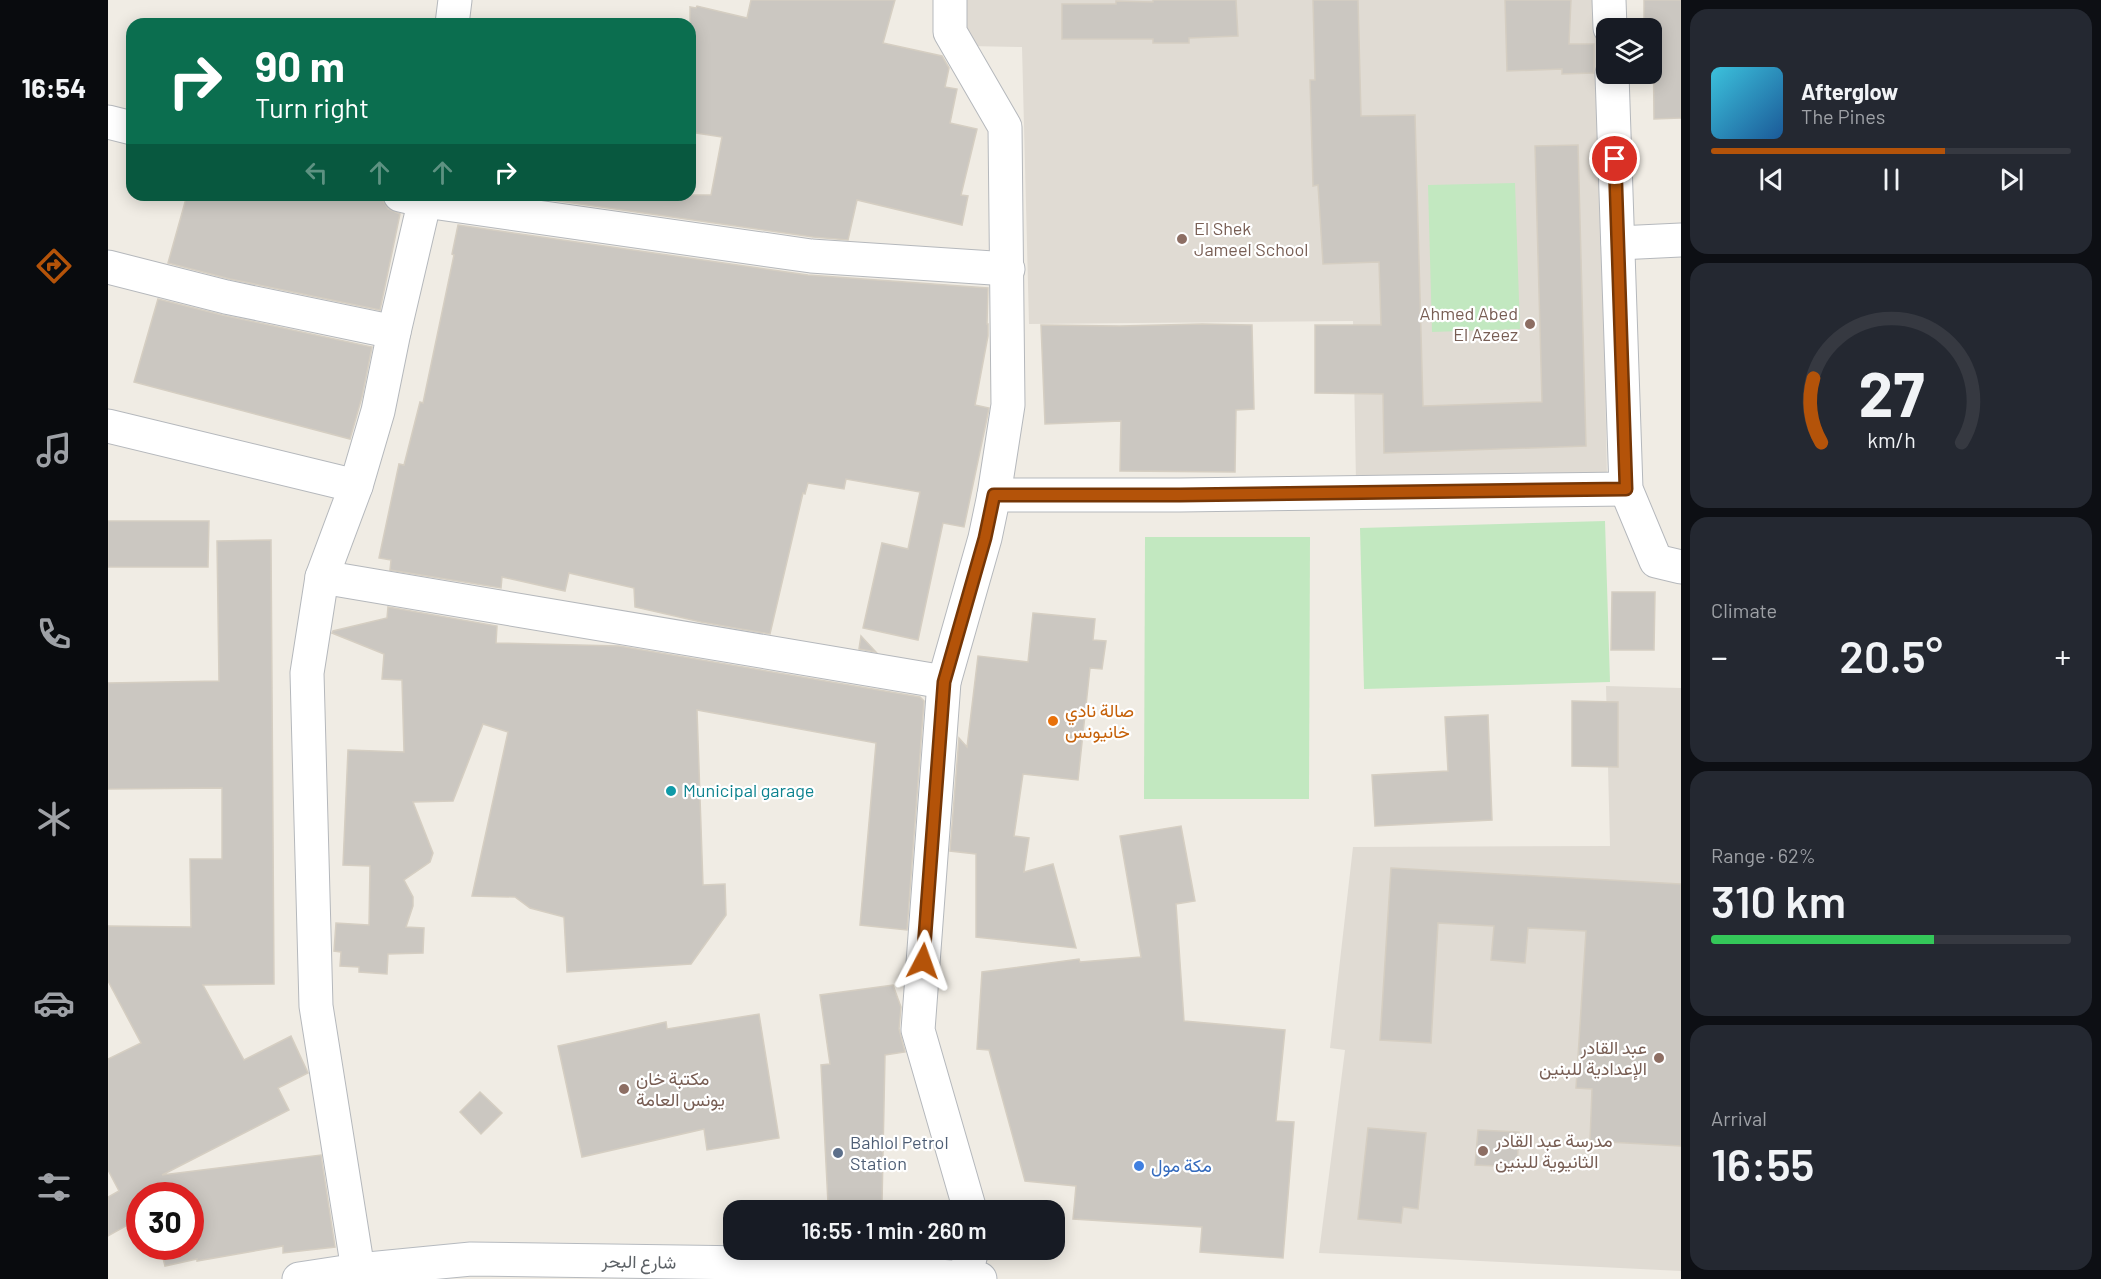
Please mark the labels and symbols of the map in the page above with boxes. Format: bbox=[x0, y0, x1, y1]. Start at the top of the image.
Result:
pin bbox=[1589, 133, 1640, 184]
place label: El Shek Jameel School bbox=[1194, 217, 1308, 260]
marker: El Shek Jameel School bbox=[1175, 232, 1189, 246]
place label: Ahmed Abed El Azeez bbox=[1420, 302, 1518, 345]
marker: Ahmed Abed El Azeez bbox=[1523, 317, 1537, 331]
place label: صالة نادي خانيونس bbox=[1065, 699, 1134, 743]
marker: صالة نادي خانيونس bbox=[1046, 714, 1060, 728]
place label: Municipal garage bbox=[683, 779, 814, 801]
marker: Municipal garage bbox=[664, 784, 678, 798]
position arrow bbox=[891, 929, 955, 993]
place label: عبد القادر الإعدادية للبنين bbox=[1539, 1036, 1647, 1081]
marker: عبد القادر الإعدادية للبنين bbox=[1652, 1051, 1666, 1065]
place label: مكتبة خان يونس العامة bbox=[636, 1067, 725, 1111]
marker: مكتبة خان يونس العامة bbox=[617, 1082, 631, 1096]
place label: مدرسة عبد القادر الثانيوية للبنين bbox=[1494, 1129, 1613, 1173]
place label: Bahlol Petrol Station bbox=[850, 1131, 949, 1174]
marker: مدرسة عبد القادر الثانيوية للبنين bbox=[1476, 1144, 1490, 1158]
marker: Bahlol Petrol Station bbox=[831, 1146, 845, 1160]
place label: مكة مول bbox=[1151, 1154, 1212, 1177]
marker: مكة مول bbox=[1132, 1159, 1146, 1173]
speed limit sign: 30 bbox=[126, 1182, 204, 1260]
street label: شارع البحر bbox=[600, 1249, 677, 1275]

